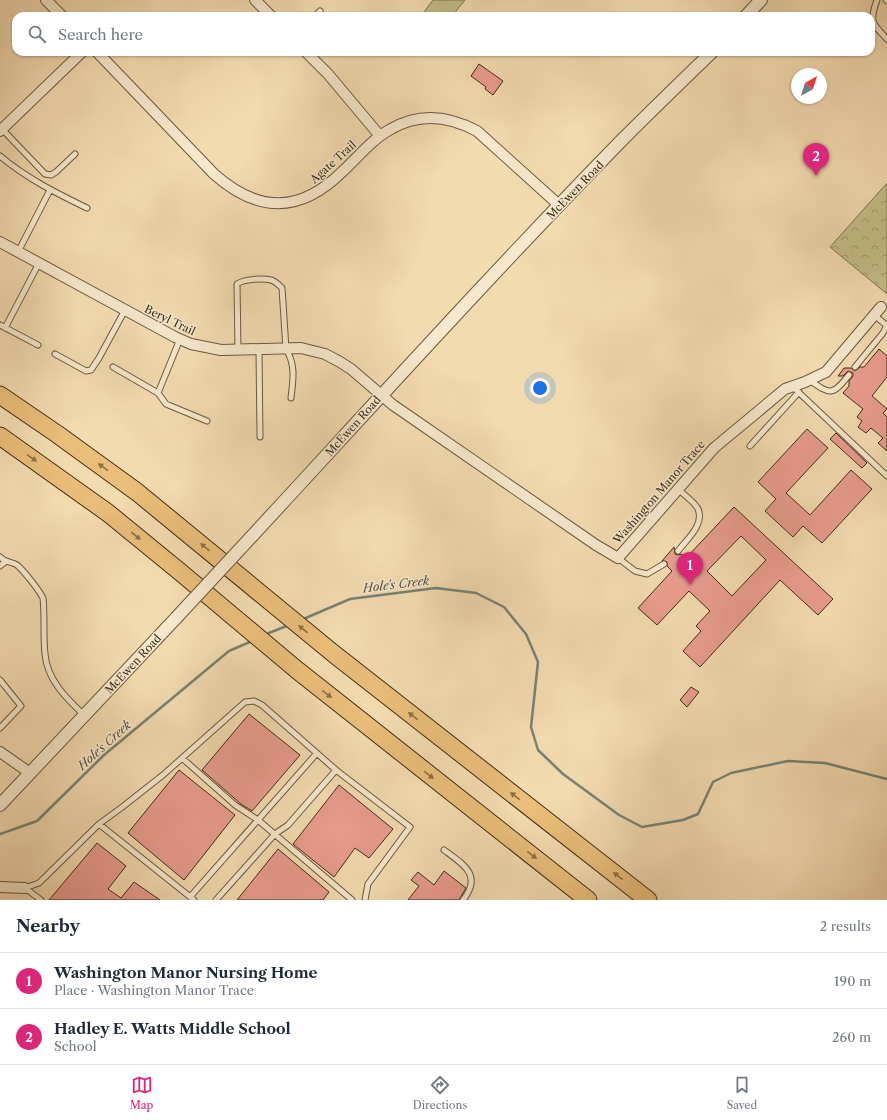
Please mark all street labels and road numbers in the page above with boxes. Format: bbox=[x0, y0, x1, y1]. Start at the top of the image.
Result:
street label: Agate Trail bbox=[306, 137, 359, 187]
street label: McEwen Road bbox=[544, 158, 607, 222]
street label: Beryl Trail bbox=[142, 302, 198, 339]
street label: McEwen Road bbox=[322, 393, 384, 459]
street label: Washington Manor Trace bbox=[610, 437, 708, 547]
street label: McEwen Road bbox=[102, 631, 164, 697]

